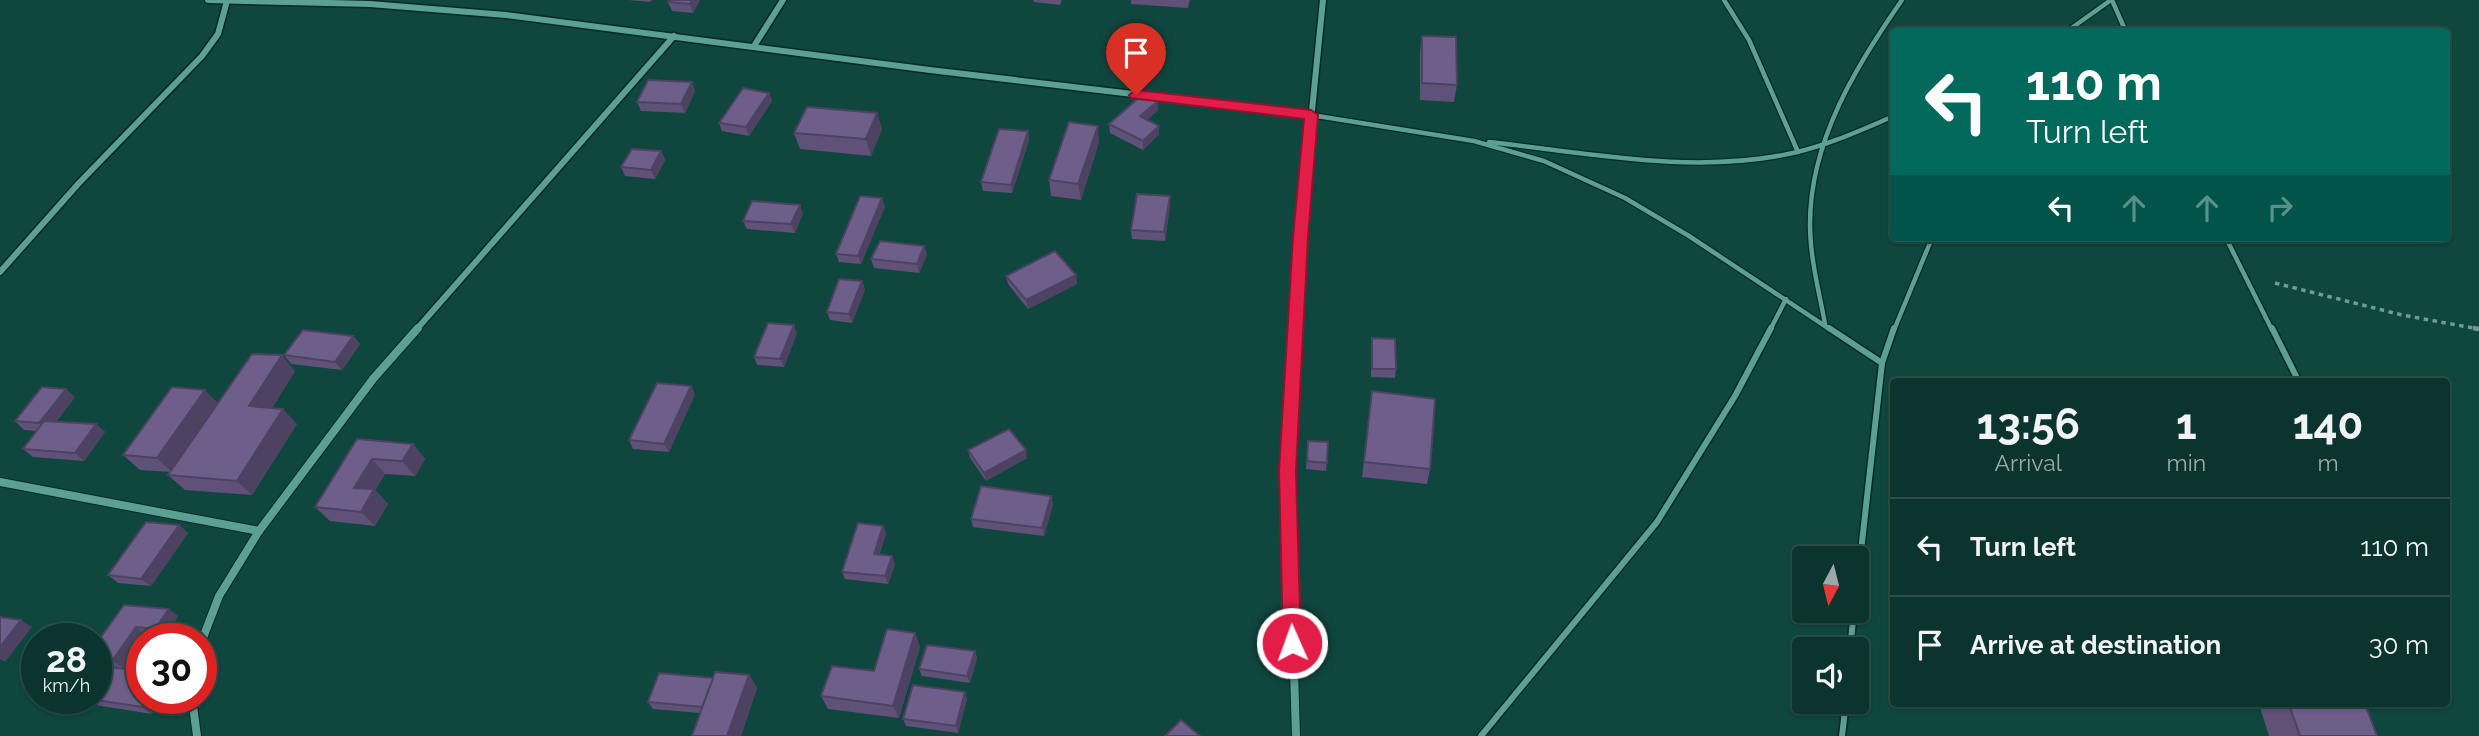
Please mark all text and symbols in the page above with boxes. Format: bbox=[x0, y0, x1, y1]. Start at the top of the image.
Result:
pin bbox=[1106, 23, 1166, 95]
icon: arrive bbox=[1117, 34, 1155, 72]
text: 110 m bbox=[2026, 54, 2162, 111]
icon: left bbox=[1911, 56, 2002, 147]
text: Turn left bbox=[2026, 113, 2148, 150]
icon: left bbox=[2042, 189, 2080, 227]
icon: ahead bbox=[2115, 189, 2153, 227]
icon: ahead bbox=[2188, 189, 2226, 227]
icon: right bbox=[2261, 189, 2299, 227]
text: 13:56 bbox=[1977, 400, 2080, 449]
text: 1 bbox=[2176, 400, 2197, 449]
text: 140 bbox=[2293, 400, 2363, 449]
text: Arrival bbox=[1995, 449, 2062, 476]
text: min bbox=[2167, 449, 2206, 476]
text: m bbox=[2318, 449, 2339, 476]
icon: left bbox=[1911, 528, 1949, 566]
text: Turn left bbox=[1970, 532, 2076, 562]
text: 110 m bbox=[2360, 532, 2429, 562]
north arrow bbox=[1792, 546, 1869, 623]
map controls bbox=[1792, 546, 1869, 714]
position arrow bbox=[1255, 606, 1329, 680]
speed limit sign: 30 bbox=[126, 623, 217, 714]
icon: arrive bbox=[1911, 626, 1949, 664]
text: Arrive at destination bbox=[1970, 630, 2221, 660]
text: 30 m bbox=[2369, 630, 2429, 660]
button: sound bbox=[1792, 637, 1869, 714]
text: 28 bbox=[46, 639, 87, 680]
text: km/h bbox=[43, 675, 90, 696]

